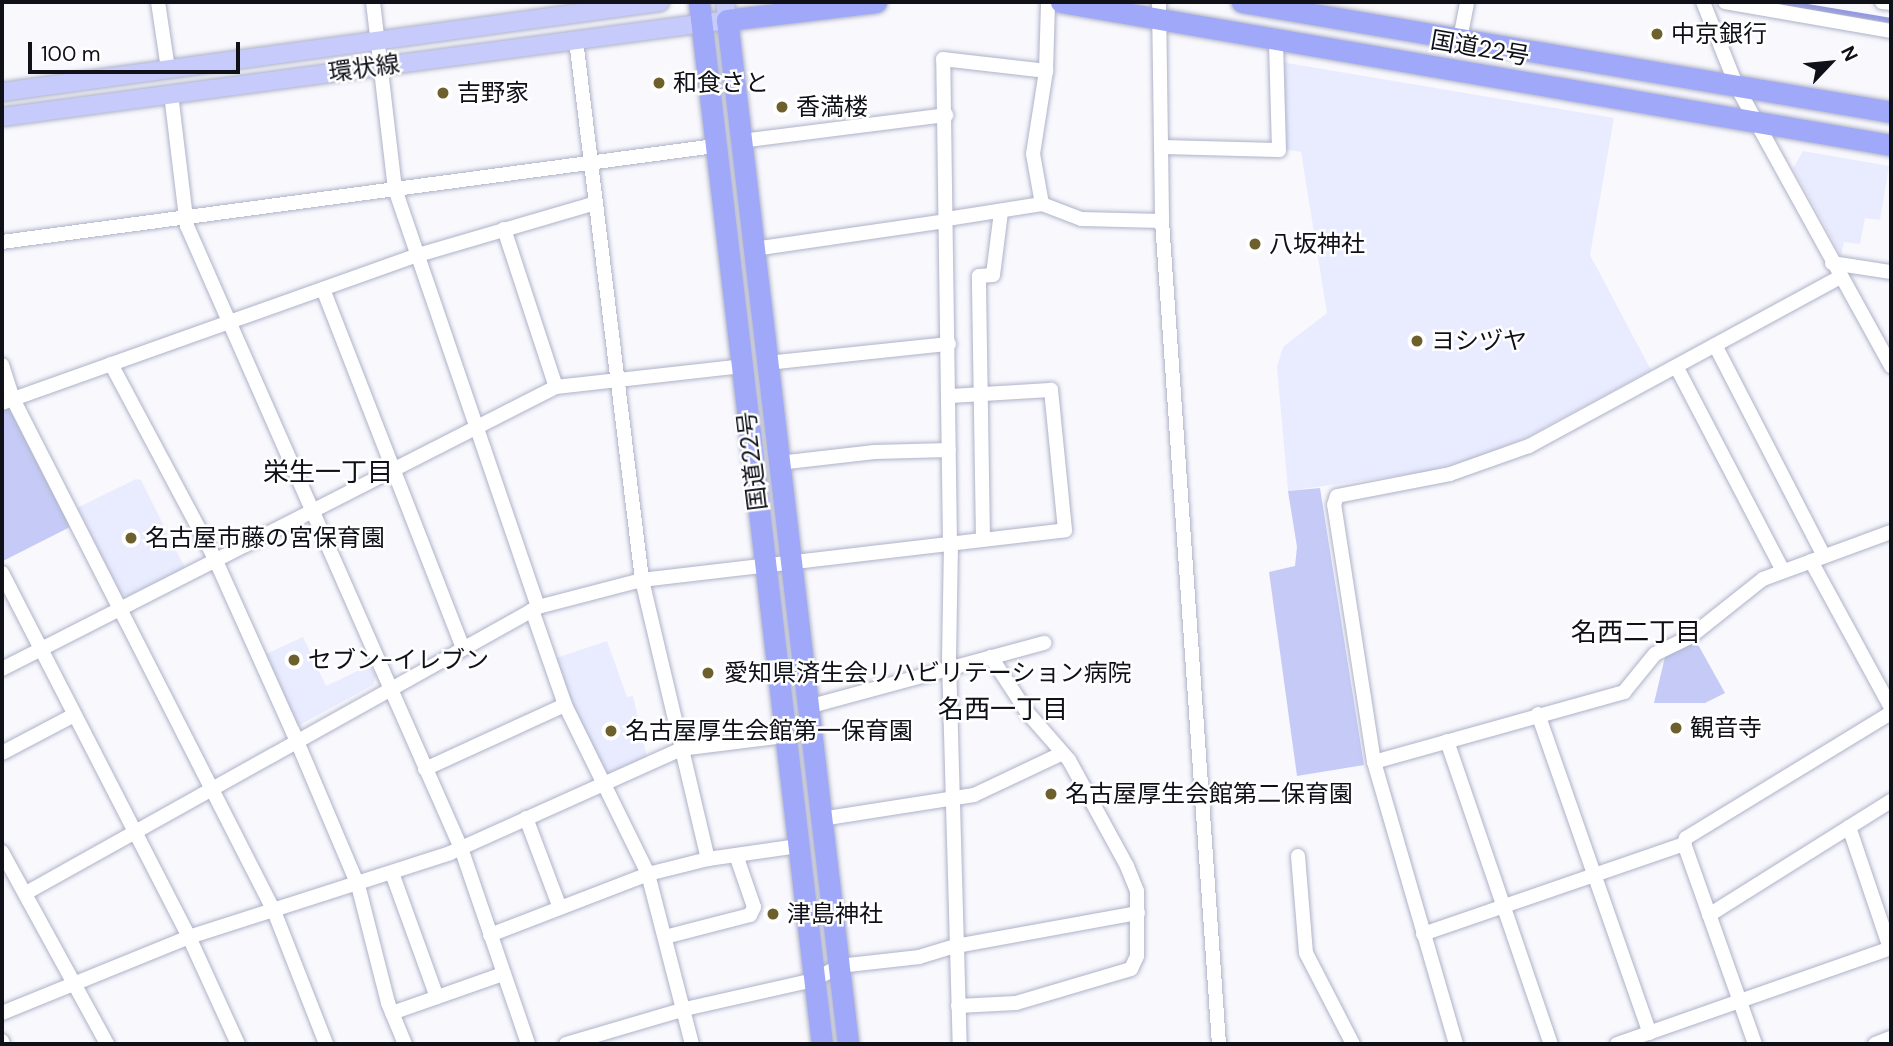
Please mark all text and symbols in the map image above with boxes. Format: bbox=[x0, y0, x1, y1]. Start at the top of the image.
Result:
place label: 中京銀行 bbox=[1671, 20, 1767, 48]
street label: 国道22号 bbox=[1428, 25, 1532, 71]
marker: 中京銀行 bbox=[1649, 26, 1665, 42]
scale bar bbox=[32, 28, 243, 72]
north arrow bbox=[1795, 28, 1865, 98]
text: 100 m bbox=[41, 40, 101, 68]
text: N bbox=[1835, 42, 1864, 65]
street label: 環状線 bbox=[326, 49, 402, 87]
place label: 和食さと bbox=[673, 69, 769, 97]
marker: 和食さと bbox=[651, 75, 667, 91]
place label: 吉野家 bbox=[457, 79, 529, 107]
marker: 吉野家 bbox=[435, 85, 451, 101]
place label: 香満楼 bbox=[796, 93, 868, 121]
marker: 香満楼 bbox=[774, 99, 790, 115]
place label: 八坂神社 bbox=[1269, 230, 1365, 258]
marker: 八坂神社 bbox=[1247, 236, 1263, 252]
place label: ヨシヅヤ bbox=[1431, 327, 1527, 355]
marker: ヨシヅヤ bbox=[1409, 333, 1425, 349]
street label: 国道22号 bbox=[732, 410, 772, 512]
district label: 栄生一丁目 bbox=[263, 457, 393, 489]
place label: 名古屋市藤の宮保育園 bbox=[145, 524, 385, 552]
marker: 名古屋市藤の宮保育園 bbox=[123, 530, 139, 546]
district label: 名西二丁目 bbox=[1571, 617, 1701, 649]
place label: セブン-イレブン bbox=[308, 646, 489, 674]
marker: セブン-イレブン bbox=[286, 652, 302, 668]
place label: 愛知県済生会リハビリテーション病院 bbox=[724, 659, 1132, 687]
marker: 愛知県済生会リハビリテーション病院 bbox=[698, 663, 718, 683]
district label: 名西一丁目 bbox=[938, 694, 1068, 726]
place label: 観音寺 bbox=[1690, 714, 1762, 742]
place label: 名古屋厚生会館第一保育園 bbox=[625, 717, 913, 745]
marker: 観音寺 bbox=[1668, 720, 1684, 736]
marker: 名古屋厚生会館第一保育園 bbox=[603, 723, 619, 739]
place label: 名古屋厚生会館第二保育園 bbox=[1065, 780, 1353, 808]
marker: 名古屋厚生会館第二保育園 bbox=[1043, 786, 1059, 802]
place label: 津島神社 bbox=[787, 900, 883, 928]
marker: 津島神社 bbox=[765, 906, 781, 922]

